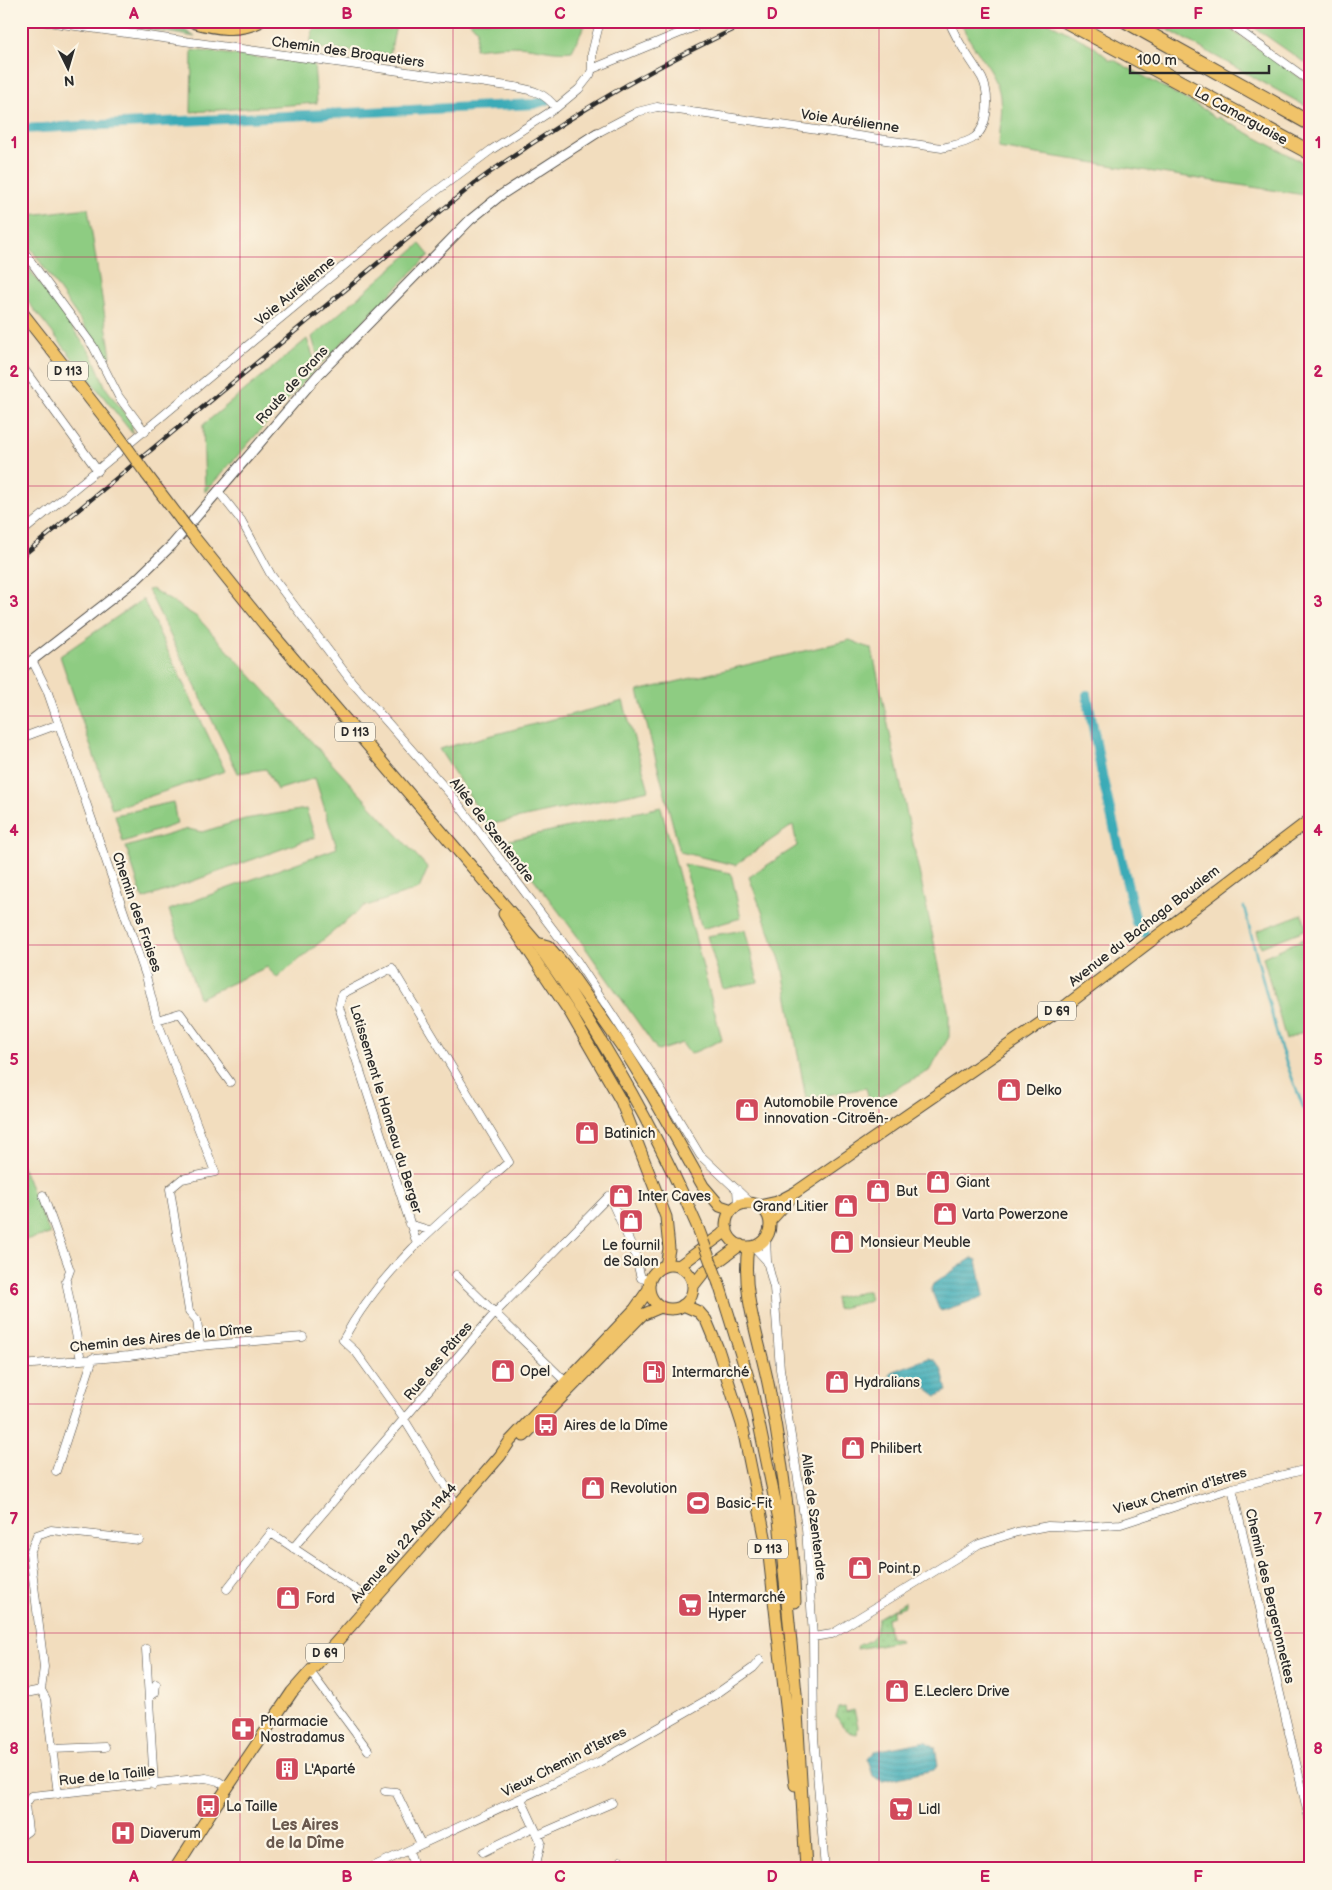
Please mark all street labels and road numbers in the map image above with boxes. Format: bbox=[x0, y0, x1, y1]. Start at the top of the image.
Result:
street label: Chemin des Broquetiers bbox=[271, 33, 426, 71]
street label: La Camarguaise bbox=[1191, 83, 1291, 149]
street label: Voie Aurélienne bbox=[800, 106, 900, 136]
street label: Voie Aurélienne bbox=[252, 253, 338, 329]
street label: Route de Grans bbox=[252, 342, 332, 428]
road number: D 113 bbox=[48, 362, 88, 381]
road number: D 113 bbox=[335, 722, 375, 742]
street label: Allée de Szentendre bbox=[446, 775, 538, 885]
street label: Chemin des Fraises bbox=[108, 850, 166, 974]
street label: Avenue du Bachaga Boualem bbox=[1065, 862, 1223, 990]
road number: D 69 bbox=[1038, 1001, 1076, 1020]
street label: Lotissement le Hameau du Berger bbox=[346, 1003, 426, 1216]
street label: Rue des Pâtres bbox=[400, 1318, 476, 1404]
street label: Chemin des Aires de la Dîme bbox=[69, 1320, 253, 1356]
street label: Allée de Szentendre bbox=[798, 1453, 830, 1581]
street label: Vieux Chemin d'Istres bbox=[1112, 1464, 1249, 1518]
street label: Avenue du 22 Août 1944 bbox=[347, 1479, 461, 1606]
street label: Chemin des Bergeronnettes bbox=[1242, 1507, 1298, 1685]
road number: D 113 bbox=[748, 1540, 788, 1558]
road number: D 69 bbox=[306, 1644, 344, 1662]
street label: Vieux Chemin d'Istres bbox=[499, 1723, 629, 1801]
street label: Rue de la Taille bbox=[58, 1762, 156, 1790]

